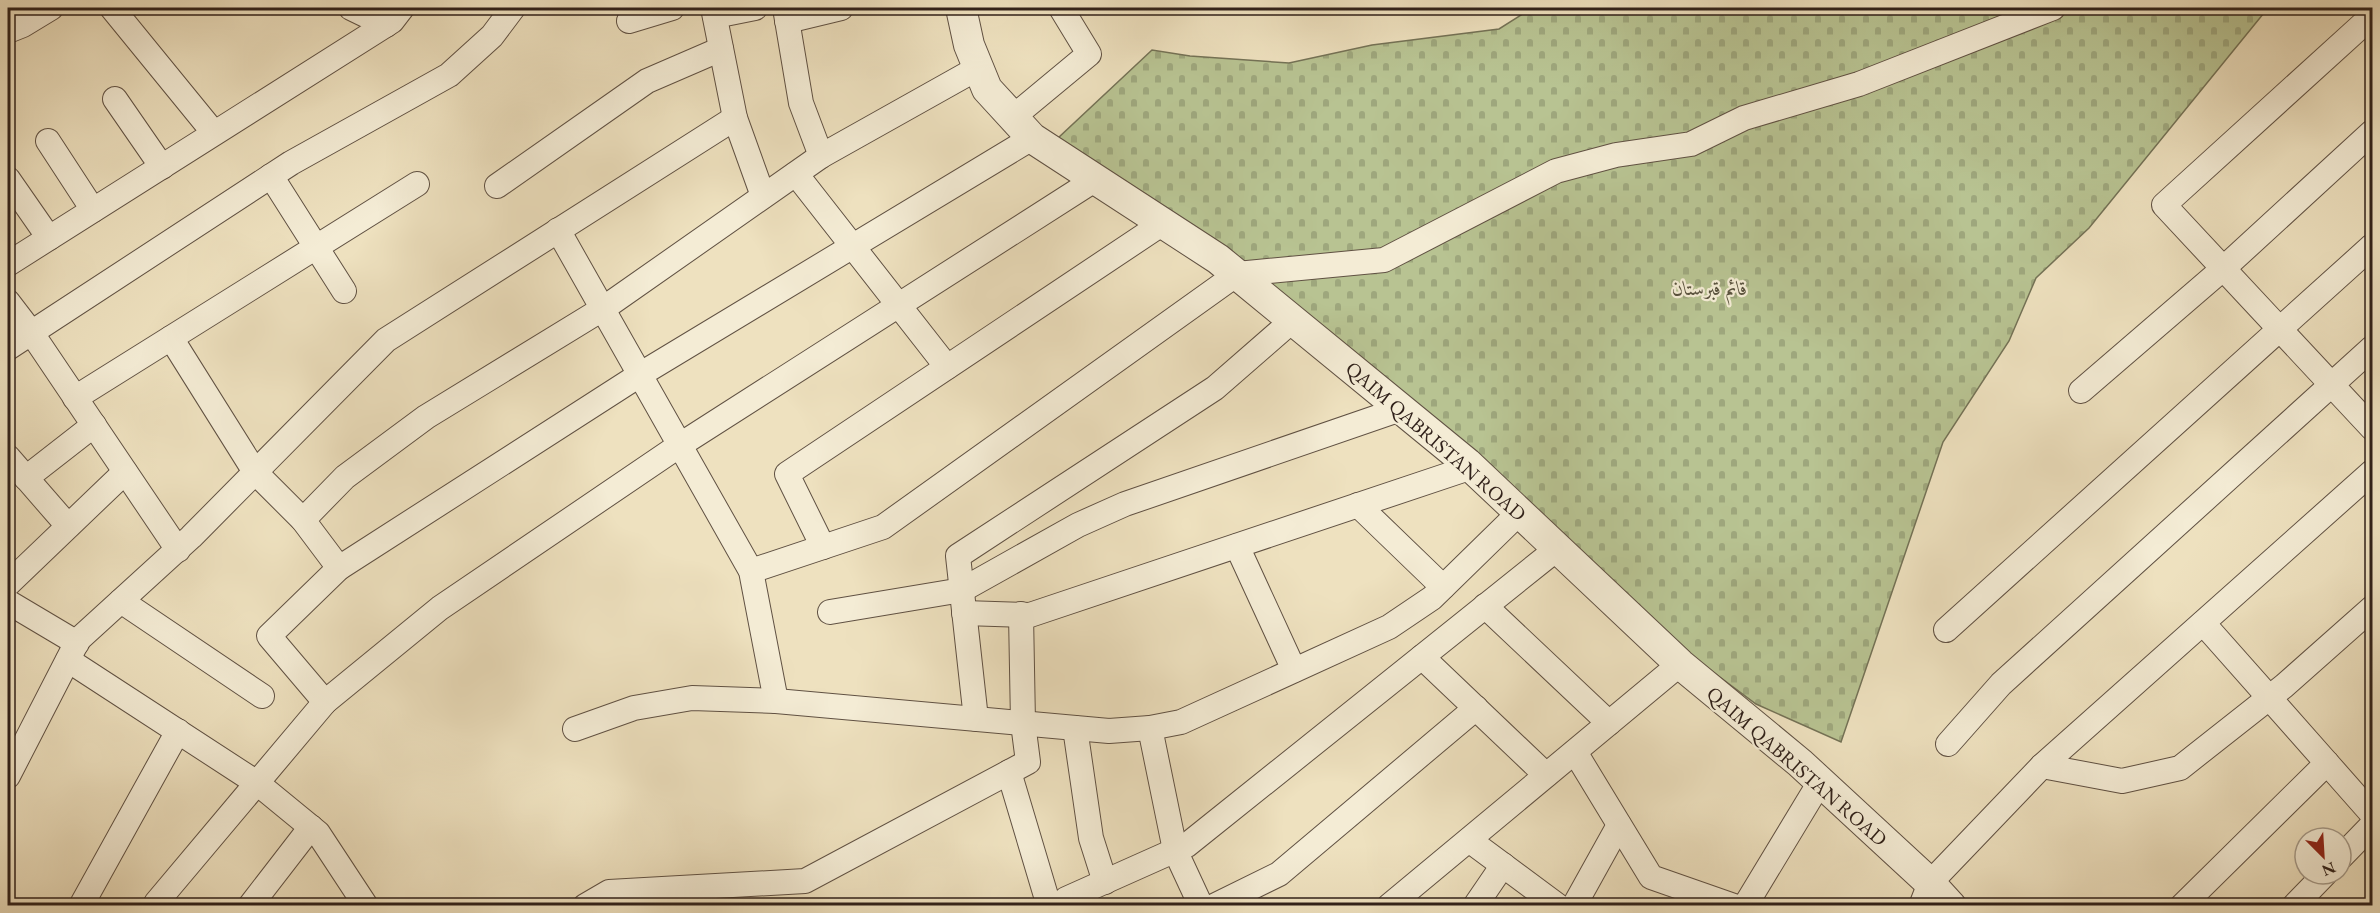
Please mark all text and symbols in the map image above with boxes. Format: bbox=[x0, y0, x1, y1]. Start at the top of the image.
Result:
park label: قائم قبرستان bbox=[1672, 275, 1748, 306]
street label: QAIM QABRISTAN ROAD bbox=[1340, 355, 1532, 527]
street label: QAIM QABRISTAN ROAD bbox=[1701, 680, 1893, 852]
north arrow bbox=[2293, 826, 2353, 886]
text: N bbox=[2319, 857, 2339, 881]

